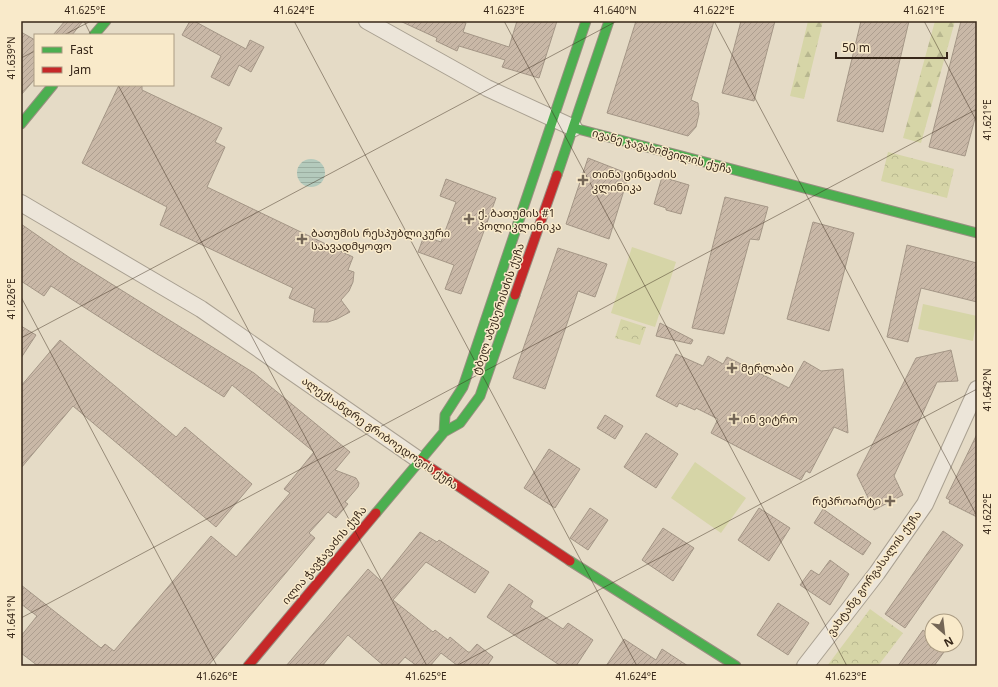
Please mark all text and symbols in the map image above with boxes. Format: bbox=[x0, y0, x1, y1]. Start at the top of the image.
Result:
text: 41.625°E bbox=[64, 3, 106, 17]
text: 41.624°E bbox=[273, 3, 315, 17]
text: 41.623°E bbox=[483, 3, 525, 17]
text: 41.640°N bbox=[593, 3, 637, 17]
text: 41.622°E bbox=[693, 3, 735, 17]
text: 41.621°E bbox=[903, 3, 945, 17]
legend bbox=[34, 34, 174, 86]
scale bar bbox=[836, 34, 947, 60]
text: 41.639°N bbox=[4, 36, 18, 80]
text: 50 m bbox=[842, 39, 870, 56]
text: Fast bbox=[70, 41, 94, 58]
text: Jam bbox=[69, 61, 91, 78]
text: 41.621°E bbox=[980, 99, 994, 141]
street label: ივანე ჯავახიშვილის ქუჩა bbox=[591, 125, 734, 176]
place label: თინა ცინცაძის კლინიკა bbox=[592, 166, 677, 194]
marker: თინა ცინცაძის კლინიკა bbox=[577, 174, 589, 186]
place label: ქ. ბათუმის #1 პოლიკლინიკა bbox=[478, 205, 561, 233]
marker: ქ. ბათუმის #1 პოლიკლინიკა bbox=[463, 213, 475, 225]
place label: ბათუმის რესპუბლიკური საავადმყოფო bbox=[311, 225, 450, 253]
marker: ბათუმის რესპუბლიკური საავადმყოფო bbox=[296, 233, 308, 245]
street label: ტბელ აბუსერისძის ქუჩა bbox=[468, 241, 527, 377]
text: 41.626°E bbox=[4, 278, 18, 320]
place label: მერლაბი bbox=[741, 360, 794, 375]
marker: მერლაბი bbox=[726, 362, 738, 374]
text: 41.642°N bbox=[980, 368, 994, 412]
street label: ალექსანდრე გრიბოედოვის ქუჩა bbox=[299, 373, 461, 493]
place label: ინ ვიტრო bbox=[743, 411, 798, 426]
marker: ინ ვიტრო bbox=[728, 413, 740, 425]
place label: რეპროარტი bbox=[812, 493, 881, 508]
text: 41.622°E bbox=[980, 493, 994, 535]
marker: რეპროარტი bbox=[884, 495, 896, 507]
street label: ილია ჭავჭავაძის ქუჩა bbox=[278, 502, 369, 607]
street label: ვახტანგ გორგასალის ქუჩა bbox=[823, 507, 924, 638]
text: 41.641°N bbox=[4, 595, 18, 639]
north arrow bbox=[924, 613, 964, 653]
text: N bbox=[941, 634, 956, 651]
text: 41.626°E bbox=[196, 669, 238, 683]
text: 41.625°E bbox=[405, 669, 447, 683]
text: 41.624°E bbox=[615, 669, 657, 683]
text: 41.623°E bbox=[825, 669, 867, 683]

